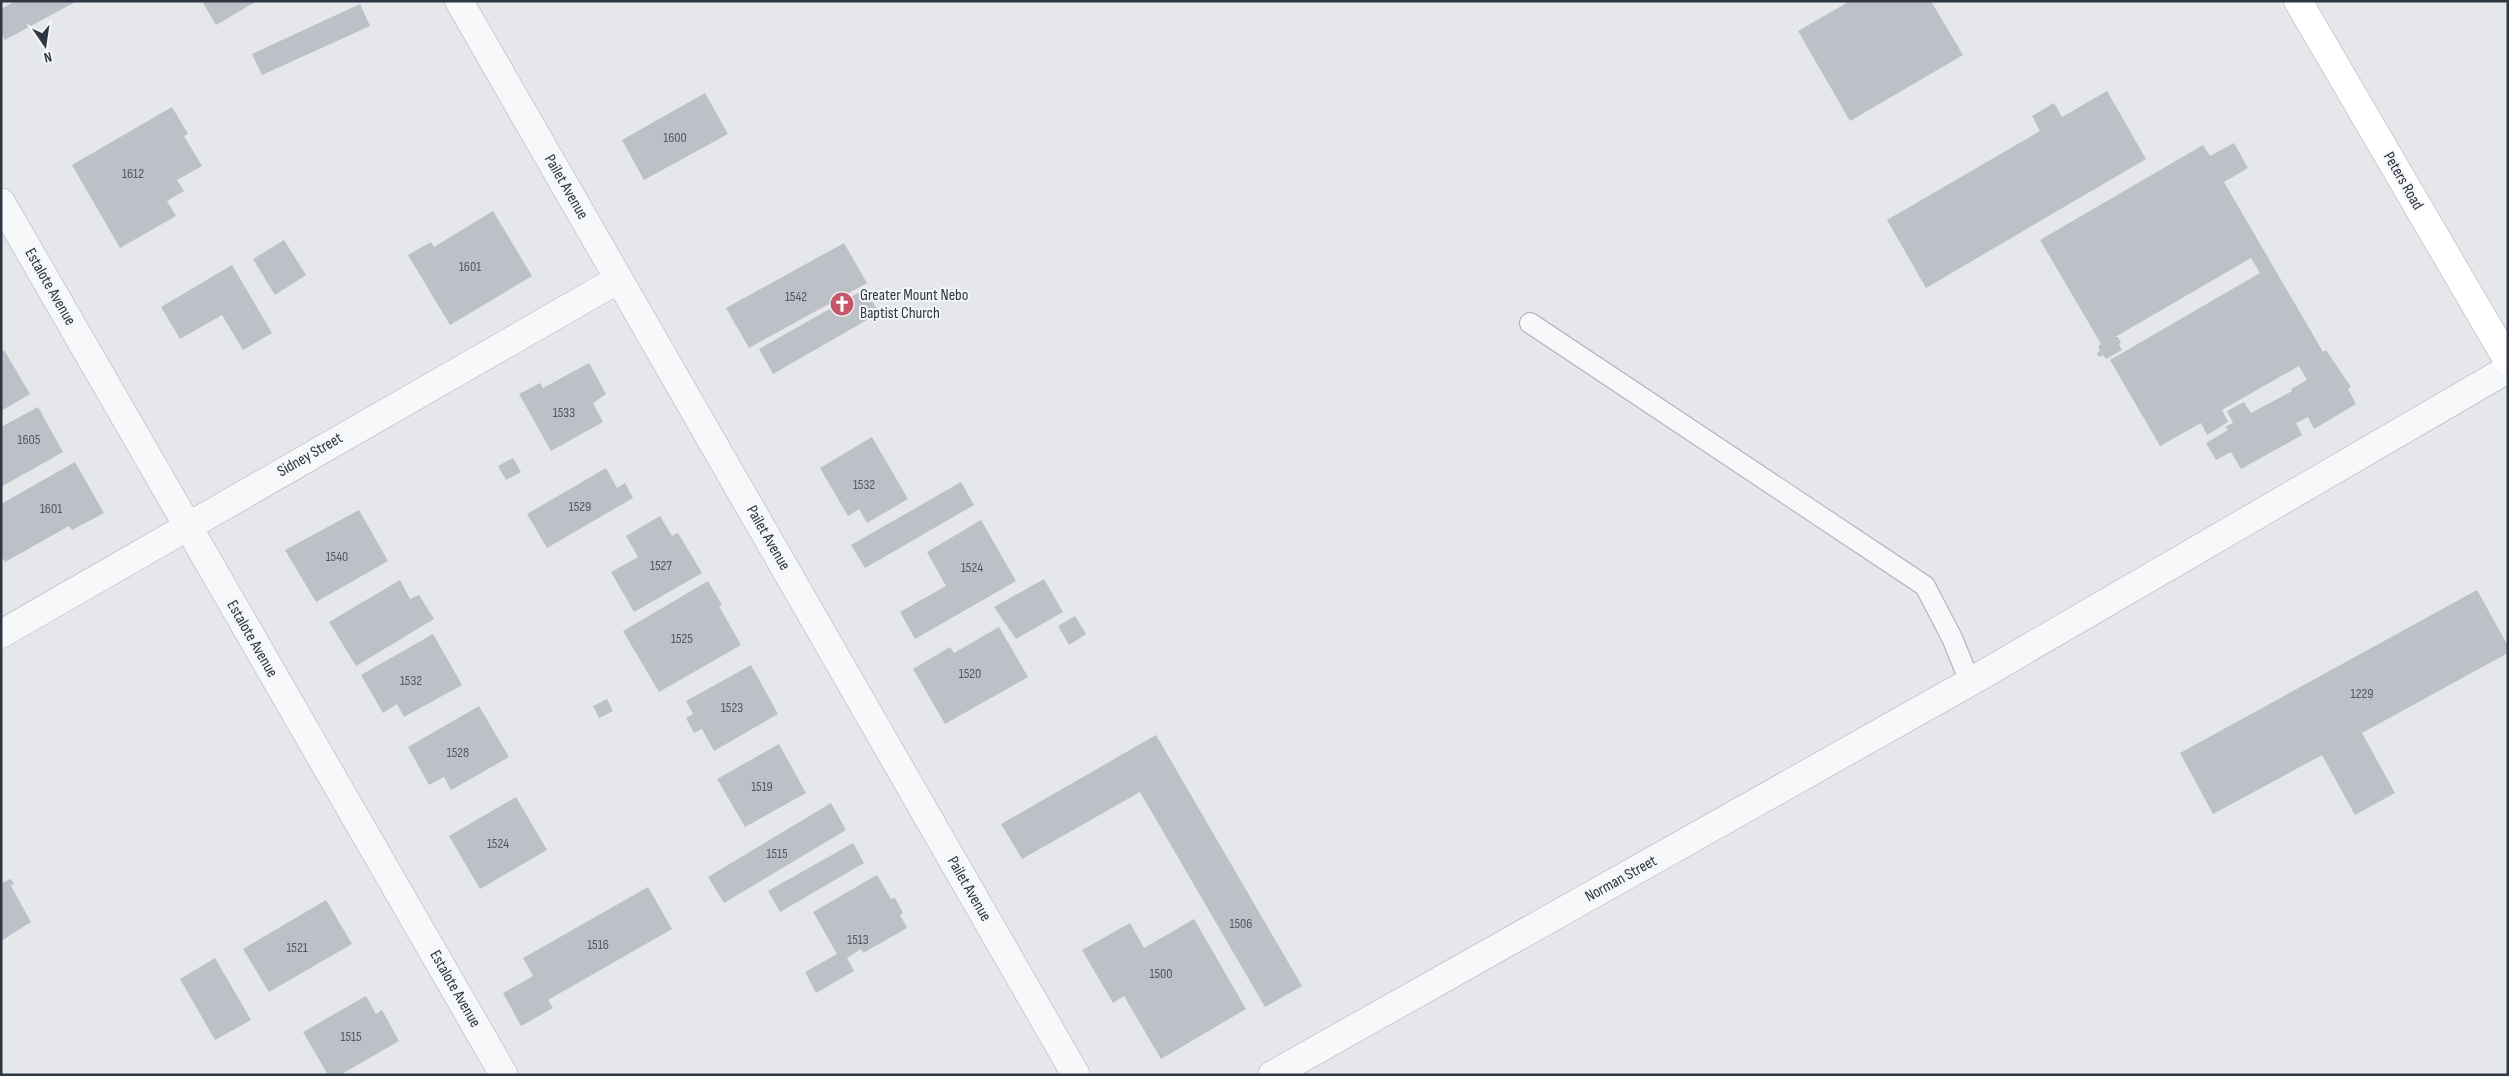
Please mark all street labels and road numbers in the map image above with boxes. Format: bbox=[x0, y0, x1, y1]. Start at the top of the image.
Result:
street label: Peters Road bbox=[2379, 149, 2427, 213]
street label: Pailet Avenue bbox=[540, 151, 592, 223]
street label: Estalote Avenue bbox=[20, 245, 80, 329]
street label: Sidney Street bbox=[274, 429, 346, 481]
street label: Pailet Avenue bbox=[742, 502, 794, 574]
street label: Estalote Avenue bbox=[222, 597, 282, 681]
street label: Norman Street bbox=[1582, 851, 1660, 906]
street label: Pailet Avenue bbox=[943, 853, 995, 925]
street label: Estalote Avenue bbox=[425, 947, 485, 1031]

